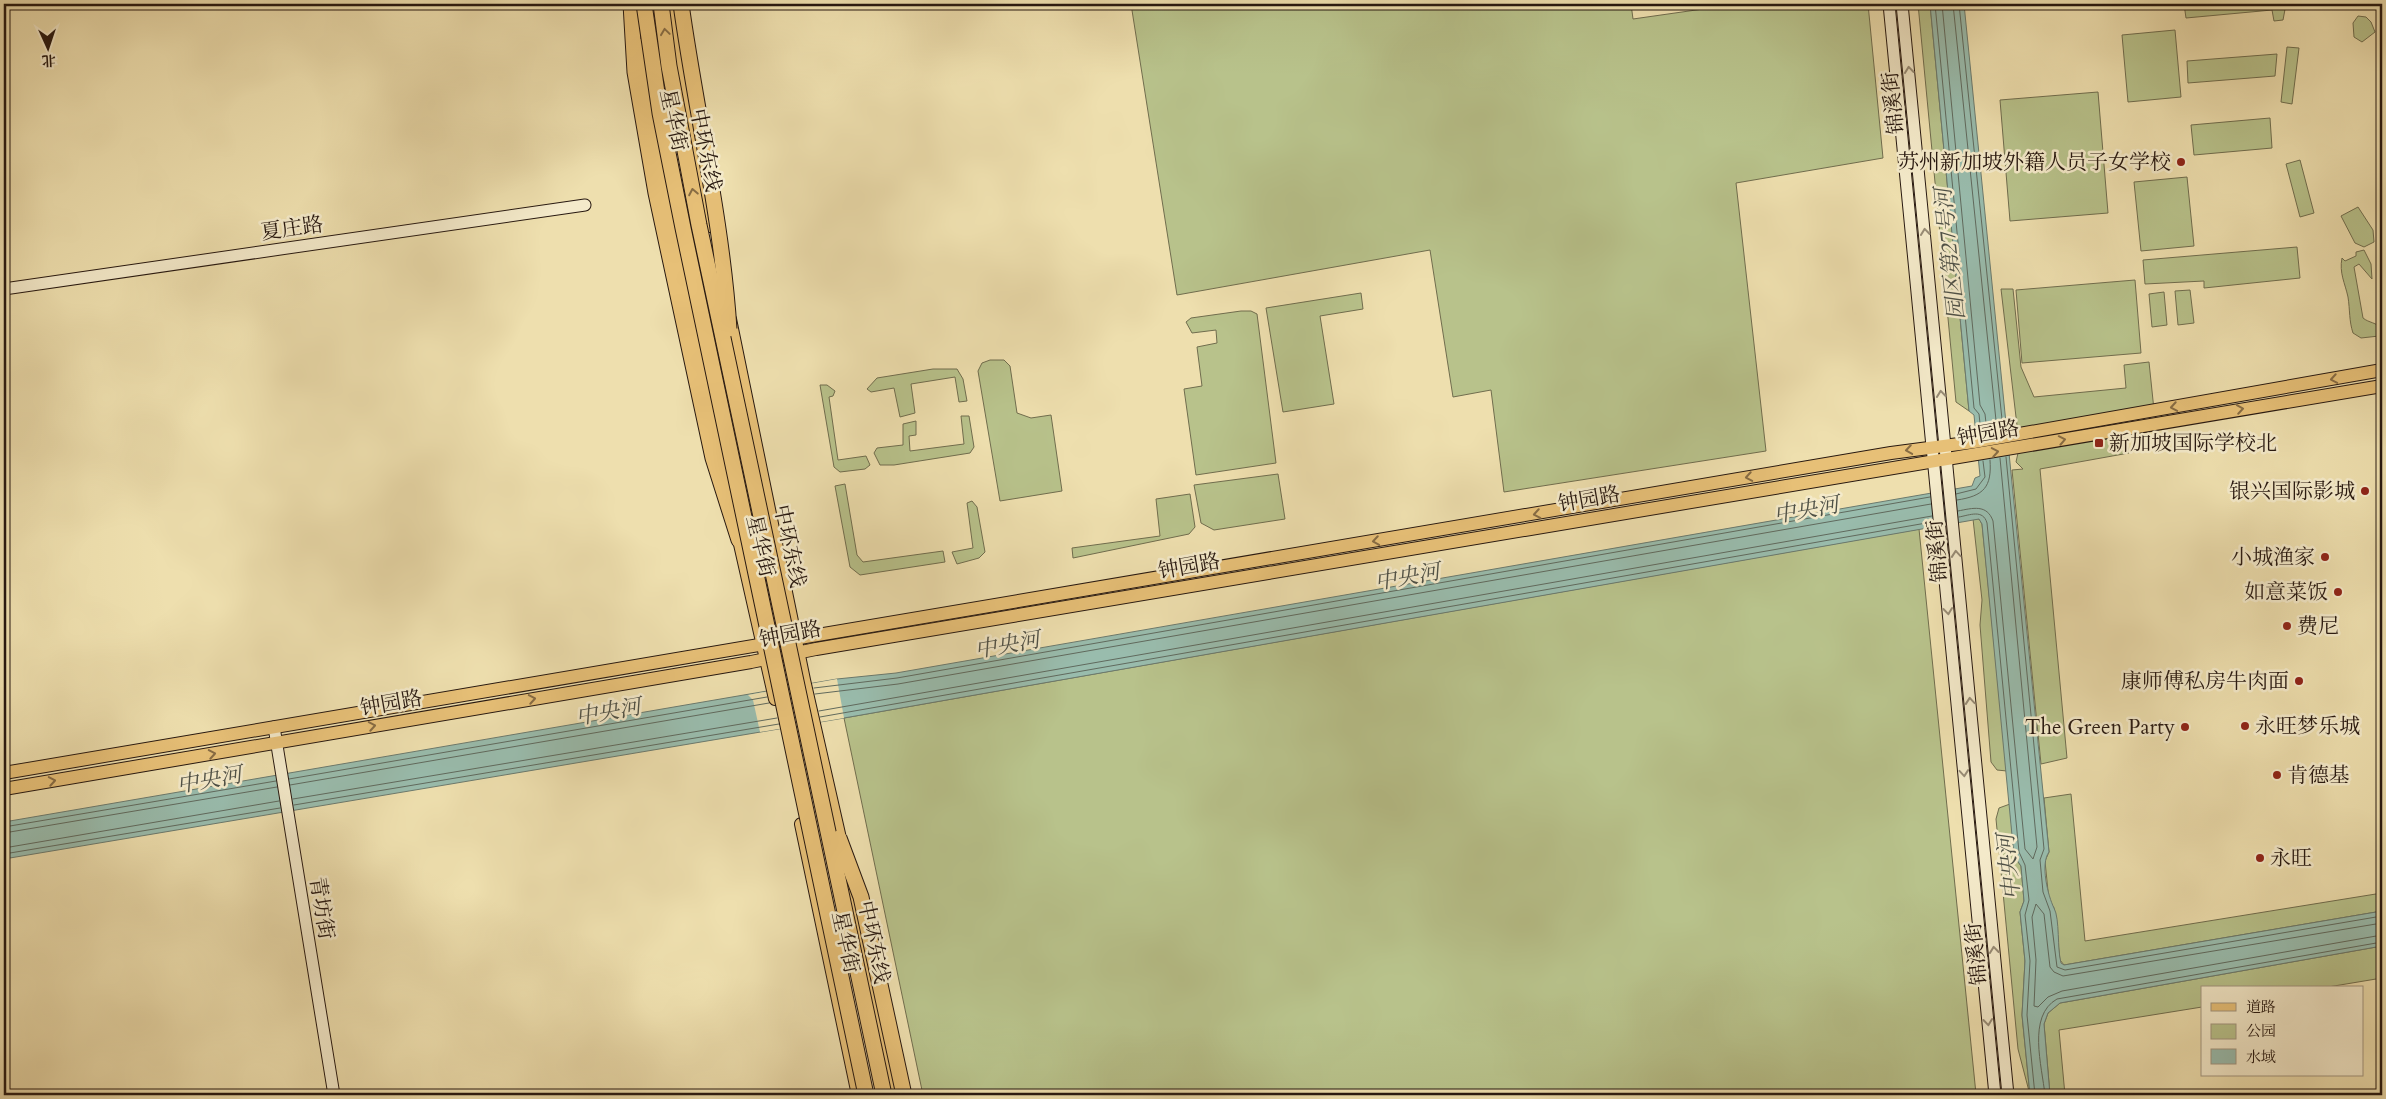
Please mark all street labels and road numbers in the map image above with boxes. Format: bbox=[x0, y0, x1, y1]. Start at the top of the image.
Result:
street label: 锦溪街 bbox=[1876, 70, 1911, 136]
street label: 星华街 bbox=[653, 86, 694, 154]
street label: 中环东线 bbox=[683, 106, 728, 194]
street label: 夏庄路 bbox=[259, 210, 325, 247]
street label: 钟园路 bbox=[1955, 414, 2022, 453]
street label: 钟园路 bbox=[1556, 480, 1623, 519]
street label: 中环东线 bbox=[767, 502, 812, 590]
street label: 星华街 bbox=[739, 512, 782, 580]
street label: 锦溪街 bbox=[1920, 518, 1955, 584]
street label: 钟园路 bbox=[1156, 547, 1223, 586]
street label: 钟园路 bbox=[756, 614, 824, 655]
street label: 钟园路 bbox=[358, 684, 425, 723]
street label: 青坊街 bbox=[302, 875, 341, 941]
street label: 中环东线 bbox=[851, 898, 896, 986]
street label: 星华街 bbox=[825, 908, 866, 976]
street label: 锦溪街 bbox=[1959, 921, 1994, 987]

